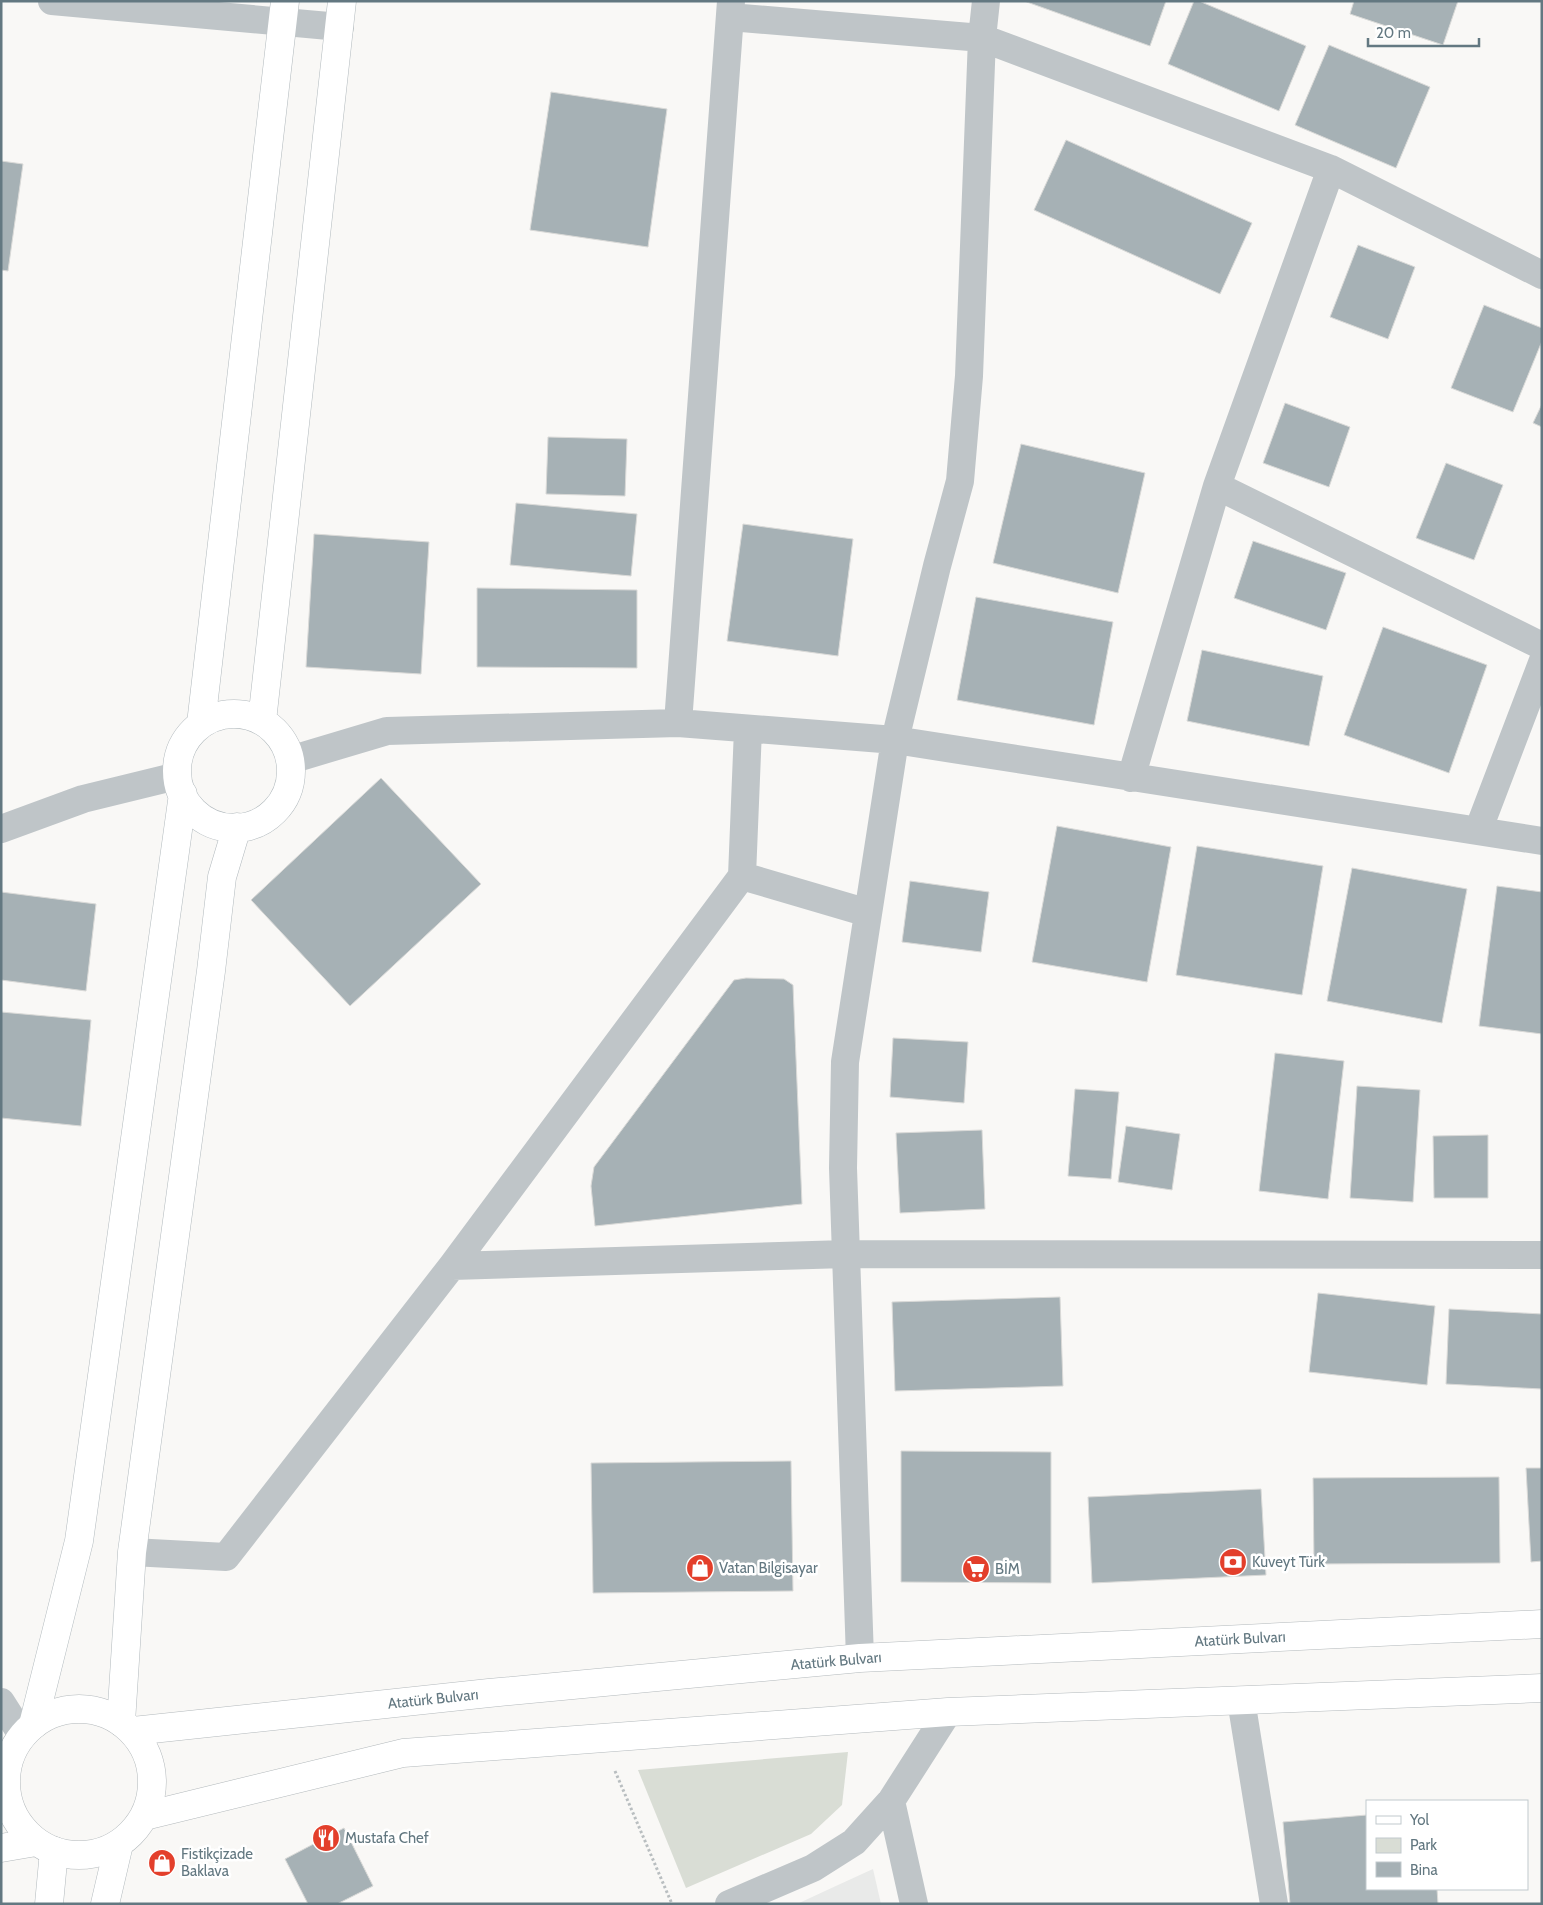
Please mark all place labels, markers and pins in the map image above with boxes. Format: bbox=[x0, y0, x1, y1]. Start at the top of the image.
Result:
bank icon: Kuveyt Türk bbox=[1218, 1547, 1248, 1577]
shop icon: Vatan Bilgisayar bbox=[685, 1553, 715, 1583]
place label: Kuveyt Türk bbox=[1252, 1553, 1325, 1571]
supermarket icon: BİM bbox=[961, 1554, 991, 1584]
place label: Vatan Bilgisayar bbox=[719, 1559, 818, 1577]
place label: BİM bbox=[995, 1559, 1020, 1578]
restaurant icon: Mustafa Chef bbox=[311, 1823, 341, 1853]
place label: Mustafa Chef bbox=[345, 1829, 429, 1847]
place label: Fistikçizade Baklava bbox=[181, 1845, 253, 1880]
shop icon: Fistikçizade Baklava bbox=[147, 1848, 177, 1878]

